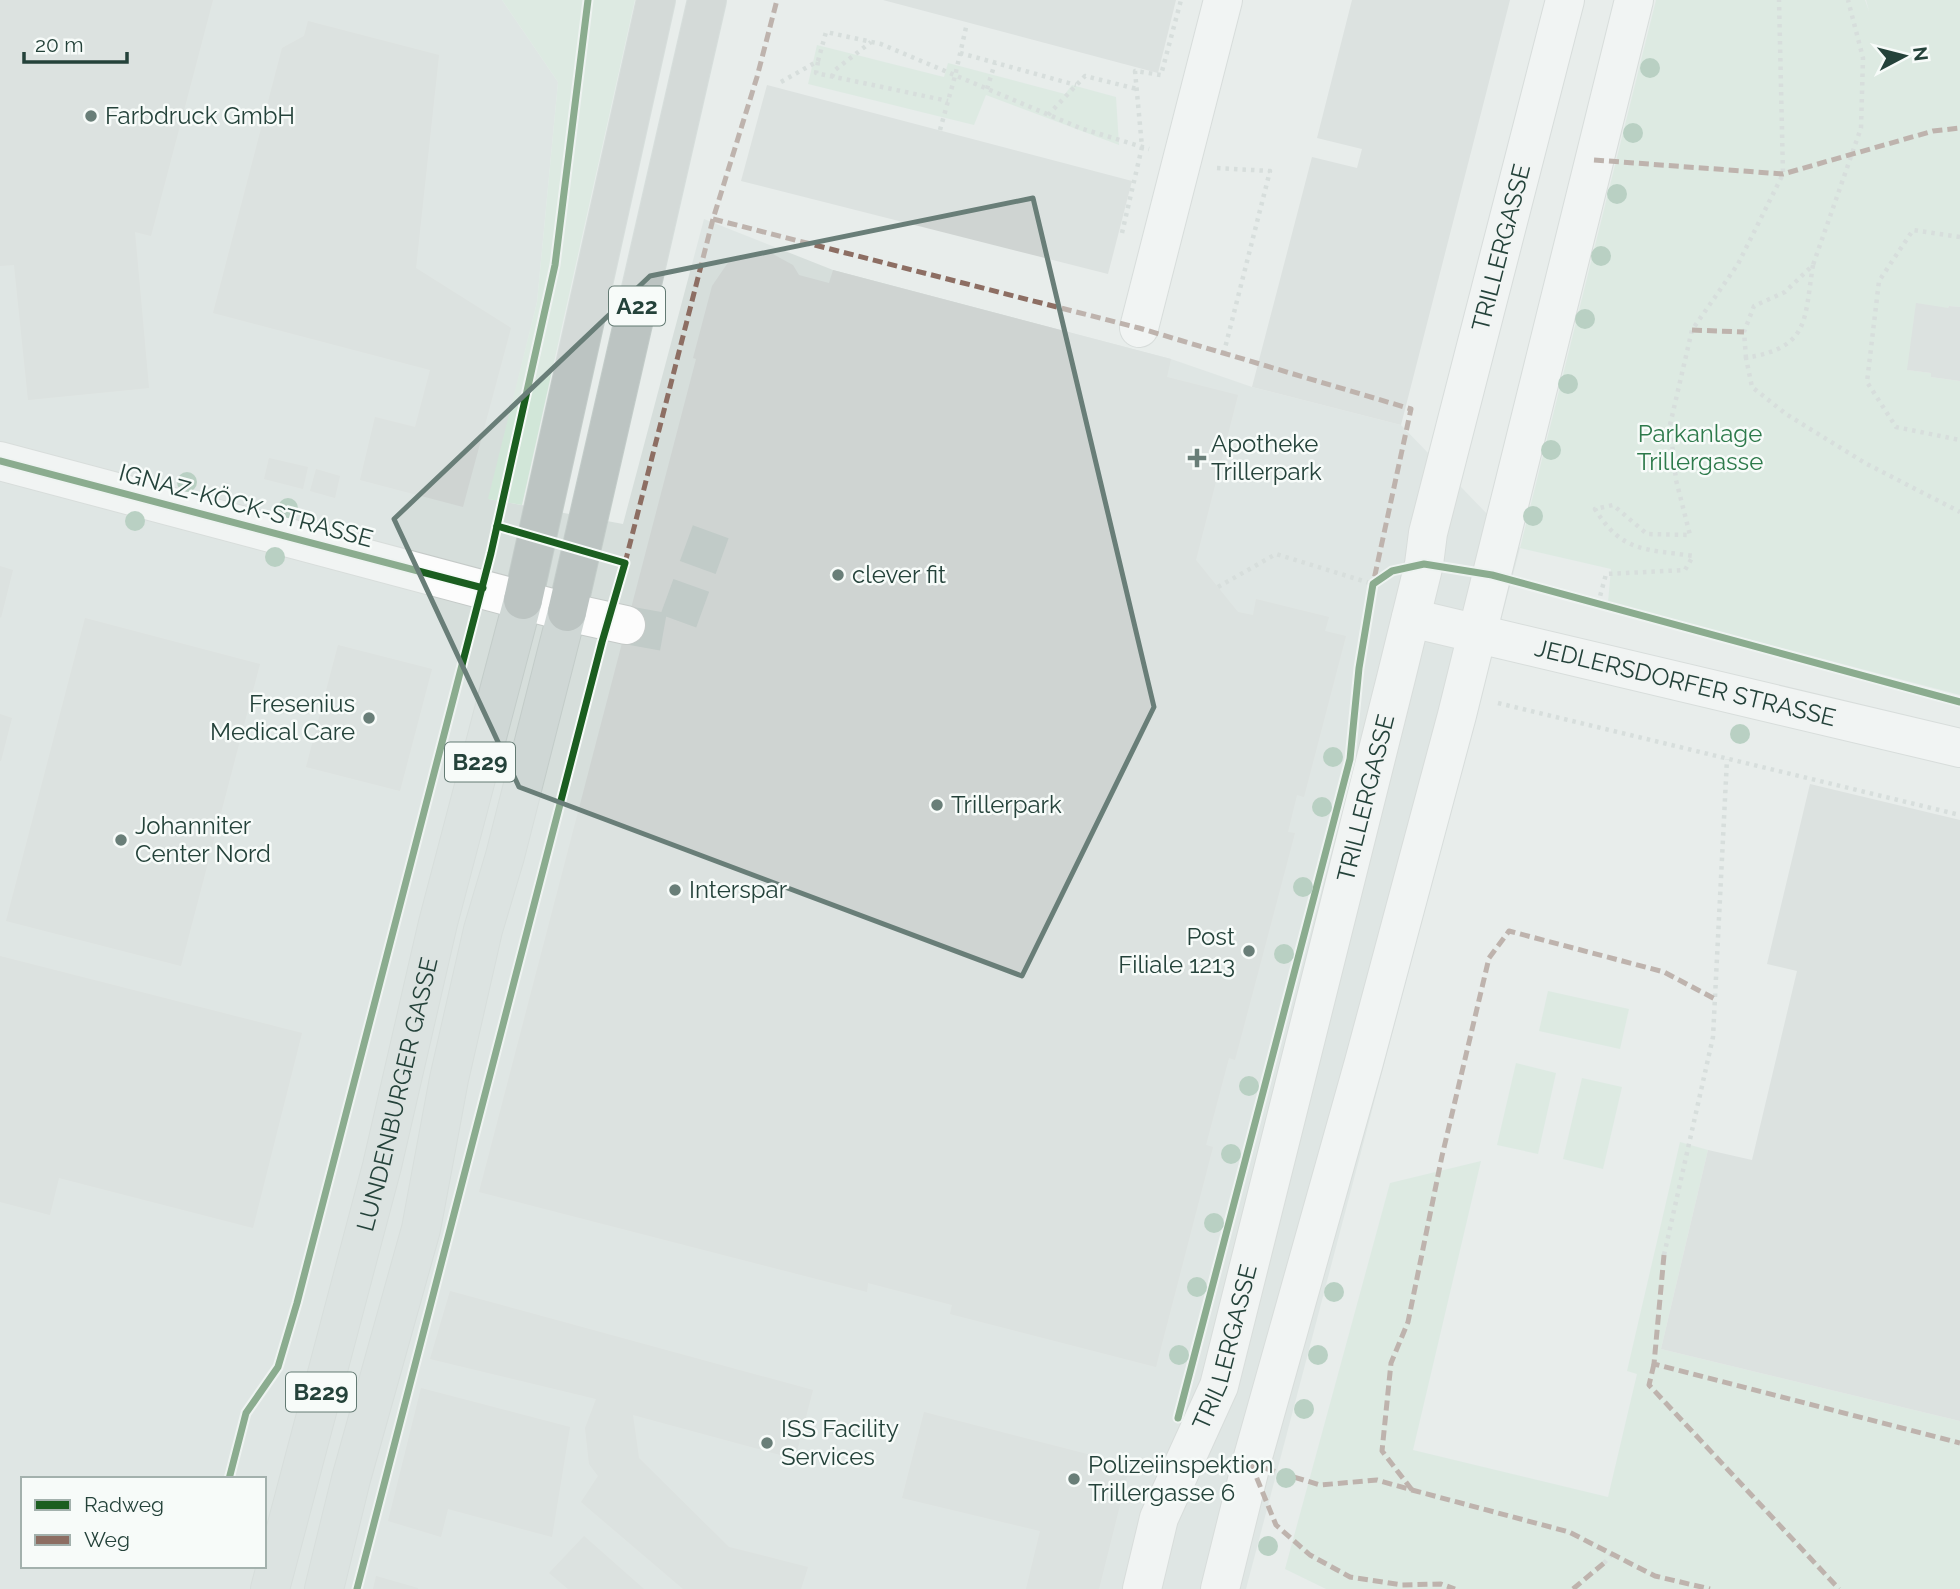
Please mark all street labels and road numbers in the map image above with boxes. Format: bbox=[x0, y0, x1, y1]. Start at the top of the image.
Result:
street label: TRILLERGASSE bbox=[1465, 161, 1536, 334]
road number: A22 bbox=[609, 286, 665, 326]
street label: IGNAZ-KÖCK-STRASSE bbox=[116, 458, 376, 553]
street label: JEDLERSDORFER STRASSE bbox=[1532, 633, 1839, 732]
street label: TRILLERGASSE bbox=[1331, 711, 1400, 885]
road number: B229 bbox=[445, 742, 515, 782]
street label: LUNDENBURGER GASSE bbox=[350, 954, 444, 1234]
street label: TRILLERGASSE bbox=[1186, 1261, 1263, 1434]
road number: B229 bbox=[286, 1372, 356, 1412]

